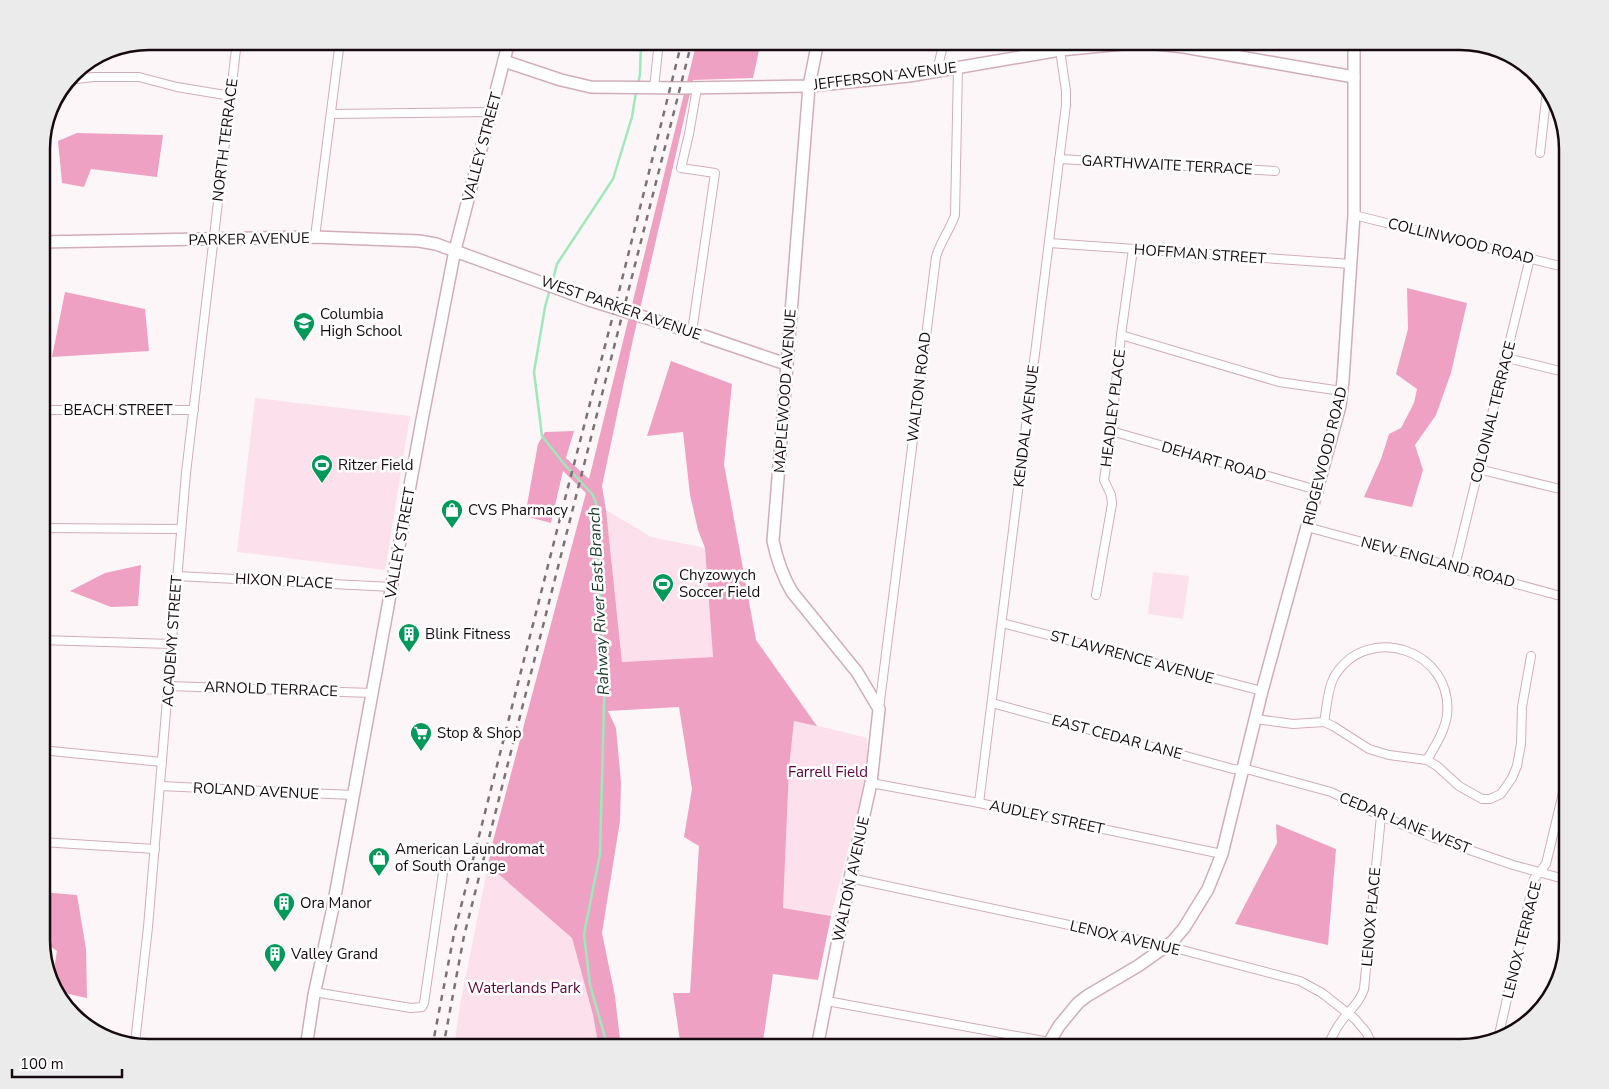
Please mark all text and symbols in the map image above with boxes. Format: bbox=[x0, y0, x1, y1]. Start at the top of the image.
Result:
street label: JEFFERSON AVENUE bbox=[811, 57, 958, 95]
street label: NORTH TERRACE bbox=[208, 77, 242, 203]
street label: VALLEY STREET bbox=[458, 90, 506, 205]
street label: GARTHWAITE TERRACE bbox=[1081, 151, 1253, 179]
street label: COLLINWOOD ROAD bbox=[1386, 213, 1536, 269]
street label: PARKER AVENUE bbox=[188, 228, 310, 250]
street label: HOFFMAN STREET bbox=[1133, 239, 1267, 269]
street label: WEST PARKER AVENUE bbox=[538, 271, 704, 345]
place label: Columbia High School bbox=[320, 304, 402, 341]
street label: MAPLEWOOD AVENUE bbox=[769, 308, 801, 474]
school or university icon: Columbia High School bbox=[292, 311, 316, 342]
street label: WALTON ROAD bbox=[902, 331, 936, 443]
street label: COLONIAL TERRACE bbox=[1466, 339, 1520, 485]
street label: HEADLEY PLACE bbox=[1096, 348, 1130, 468]
street label: KENDAL AVENUE bbox=[1009, 364, 1043, 488]
street label: RIDGEWOOD ROAD bbox=[1298, 385, 1352, 527]
street label: BEACH STREET bbox=[63, 400, 173, 420]
street label: DEHART ROAD bbox=[1159, 436, 1269, 486]
sports icon: Ritzer Field bbox=[310, 453, 334, 484]
place label: Ritzer Field bbox=[338, 455, 414, 475]
street label: VALLEY STREET bbox=[380, 486, 420, 601]
shop icon: CVS Pharmacy bbox=[440, 498, 464, 529]
place label: CVS Pharmacy bbox=[468, 500, 568, 520]
water label: Rahway River East Branch bbox=[583, 506, 615, 696]
street label: NEW ENGLAND ROAD bbox=[1359, 532, 1517, 592]
place label: Chyzowych Soccer Field bbox=[679, 565, 760, 602]
street label: HIXON PLACE bbox=[235, 568, 333, 594]
sports icon: Chyzowych Soccer Field bbox=[651, 572, 675, 603]
street label: ACADEMY STREET bbox=[157, 575, 187, 707]
building icon: Blink Fitness bbox=[397, 622, 421, 653]
place label: Blink Fitness bbox=[425, 624, 511, 644]
street label: ST LAWRENCE AVENUE bbox=[1048, 625, 1216, 689]
street label: ARNOLD TERRACE bbox=[204, 677, 338, 701]
street label: EAST CEDAR LANE bbox=[1049, 710, 1185, 764]
supermarket icon: Stop & Shop bbox=[409, 721, 433, 752]
place label: Stop & Shop bbox=[437, 723, 522, 743]
park label: Farrell Field bbox=[788, 762, 868, 782]
street label: ROLAND AVENUE bbox=[192, 778, 320, 804]
street label: CEDAR LANE WEST bbox=[1336, 787, 1474, 859]
street label: AUDLEY STREET bbox=[988, 795, 1106, 839]
street label: WALTON AVENUE bbox=[828, 814, 874, 944]
place label: American Laundromat of South Orange bbox=[395, 839, 545, 876]
shop icon: American Laundromat of South Orange bbox=[367, 846, 391, 877]
street label: LENOX PLACE bbox=[1357, 866, 1385, 968]
street label: LENOX TERRACE bbox=[1498, 879, 1546, 1001]
building icon: Ora Manor bbox=[272, 891, 296, 922]
place label: Ora Manor bbox=[300, 893, 372, 913]
street label: LENOX AVENUE bbox=[1068, 916, 1182, 960]
building icon: Valley Grand bbox=[263, 942, 287, 973]
place label: Valley Grand bbox=[290, 944, 378, 964]
park label: Waterlands Park bbox=[468, 978, 581, 998]
scale bar bbox=[12, 1046, 122, 1078]
text: 100 m bbox=[20, 1054, 64, 1074]

